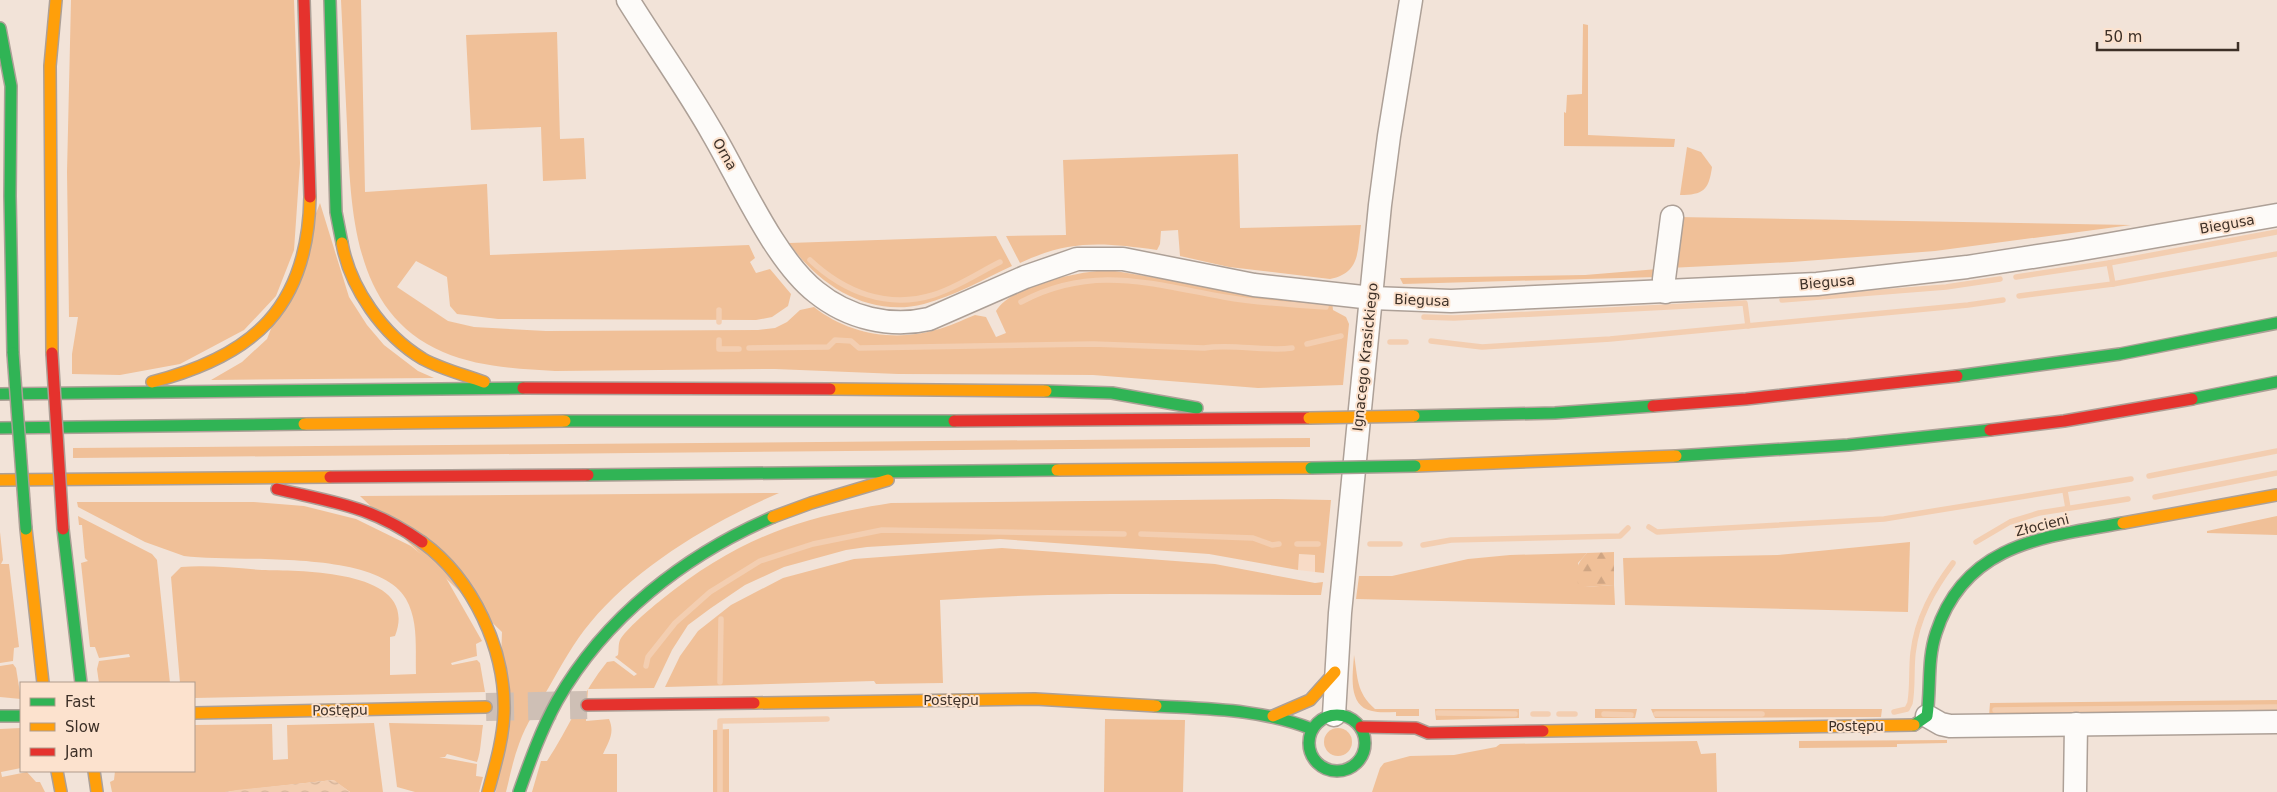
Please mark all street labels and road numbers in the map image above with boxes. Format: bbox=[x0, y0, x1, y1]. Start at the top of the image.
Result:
street label: Orna bbox=[710, 135, 740, 173]
street label: Biegusa bbox=[2198, 211, 2256, 237]
street label: Biegusa bbox=[1799, 272, 1855, 292]
street label: Ignacego Krasickiego bbox=[1349, 282, 1381, 432]
street label: Biegusa bbox=[1394, 291, 1450, 309]
street label: Złocieni bbox=[2013, 511, 2071, 539]
street label: Postępu bbox=[923, 692, 979, 708]
street label: Postępu bbox=[312, 702, 368, 718]
street label: Postępu bbox=[1828, 718, 1884, 734]

